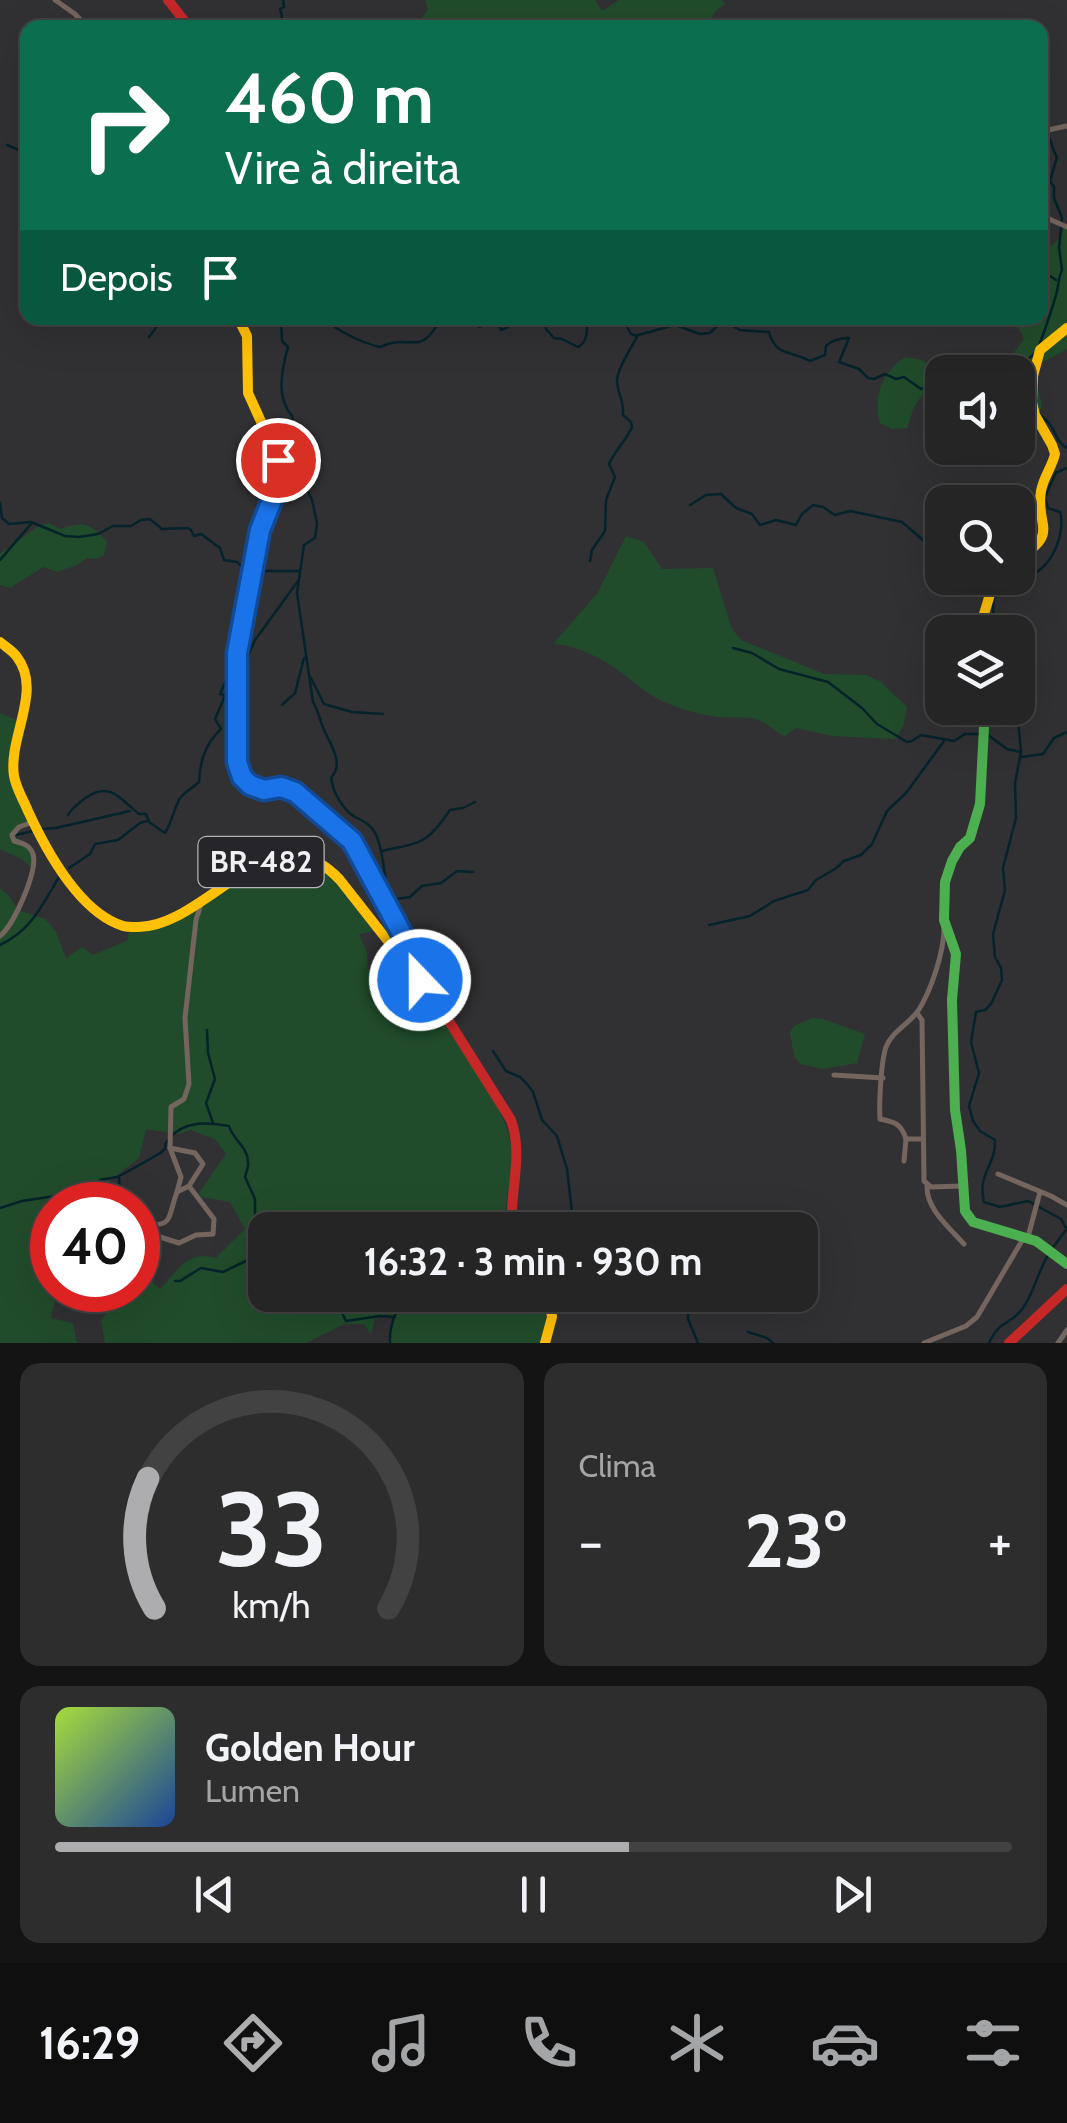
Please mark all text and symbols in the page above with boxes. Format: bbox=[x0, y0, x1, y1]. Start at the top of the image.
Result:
text: 460 m bbox=[225, 55, 434, 141]
icon: right bbox=[60, 60, 190, 190]
text: Vire à direita bbox=[225, 141, 460, 195]
icon: arrive bbox=[193, 250, 248, 305]
text: Depois bbox=[60, 254, 173, 301]
map controls bbox=[925, 355, 1035, 725]
button: sound bbox=[925, 355, 1035, 465]
pin bbox=[236, 418, 321, 503]
icon: arrive bbox=[251, 433, 306, 488]
button: search bbox=[925, 485, 1035, 595]
button: layers bbox=[925, 615, 1035, 725]
road number: BR-482 bbox=[198, 837, 324, 887]
position arrow bbox=[368, 928, 472, 1032]
speed limit sign: 40 bbox=[30, 1182, 160, 1312]
text: 16:32 · 3 min · 930 m bbox=[364, 1238, 702, 1285]
text: Clima bbox=[579, 1446, 656, 1485]
text: 33 bbox=[216, 1466, 328, 1592]
text: 23° bbox=[744, 1495, 846, 1586]
text: − bbox=[579, 1508, 603, 1575]
text: + bbox=[988, 1508, 1012, 1575]
text: km/h bbox=[233, 1584, 311, 1627]
text: Golden Hour bbox=[205, 1724, 415, 1771]
text: Lumen bbox=[205, 1771, 300, 1810]
icon: previous bbox=[187, 1867, 242, 1922]
icon: pause bbox=[506, 1867, 561, 1922]
icon: next bbox=[825, 1867, 880, 1922]
icon: directions bbox=[218, 2008, 288, 2078]
icon: music bbox=[366, 2008, 436, 2078]
icon: phone bbox=[514, 2008, 584, 2078]
icon: climate bbox=[662, 2008, 732, 2078]
icon: car bbox=[810, 2008, 880, 2078]
icon: filters bbox=[958, 2008, 1028, 2078]
text: 16:29 bbox=[39, 2016, 140, 2070]

